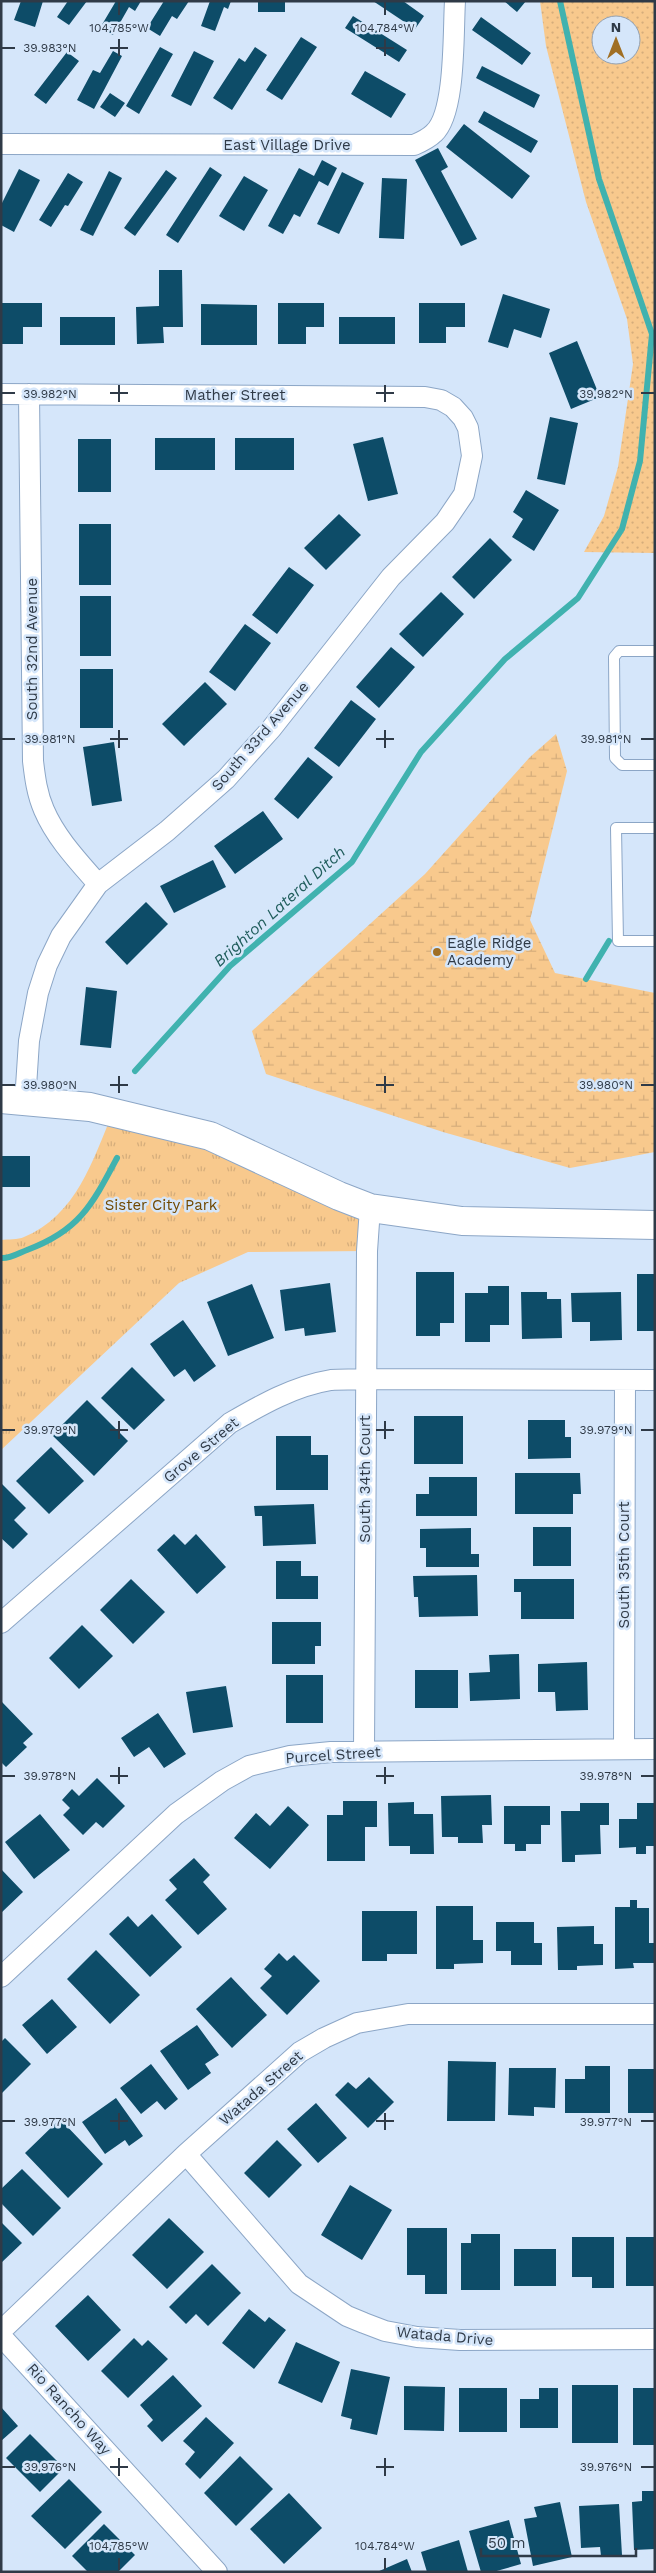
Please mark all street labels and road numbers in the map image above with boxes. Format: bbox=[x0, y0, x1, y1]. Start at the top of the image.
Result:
street label: East Village Drive bbox=[223, 136, 351, 154]
street label: Mather Street bbox=[184, 386, 286, 404]
street label: South 32nd Avenue bbox=[23, 578, 41, 720]
street label: South 33rd Avenue bbox=[208, 678, 312, 794]
street label: Grove Street bbox=[160, 1413, 243, 1487]
street label: South 34th Court bbox=[356, 1414, 374, 1543]
street label: South 35th Court bbox=[615, 1501, 633, 1629]
street label: Purcel Street bbox=[285, 1743, 382, 1767]
street label: Watada Street bbox=[216, 2046, 307, 2129]
street label: Watada Drive bbox=[396, 2323, 494, 2349]
street label: Rio Rancho Way bbox=[23, 2360, 115, 2459]

